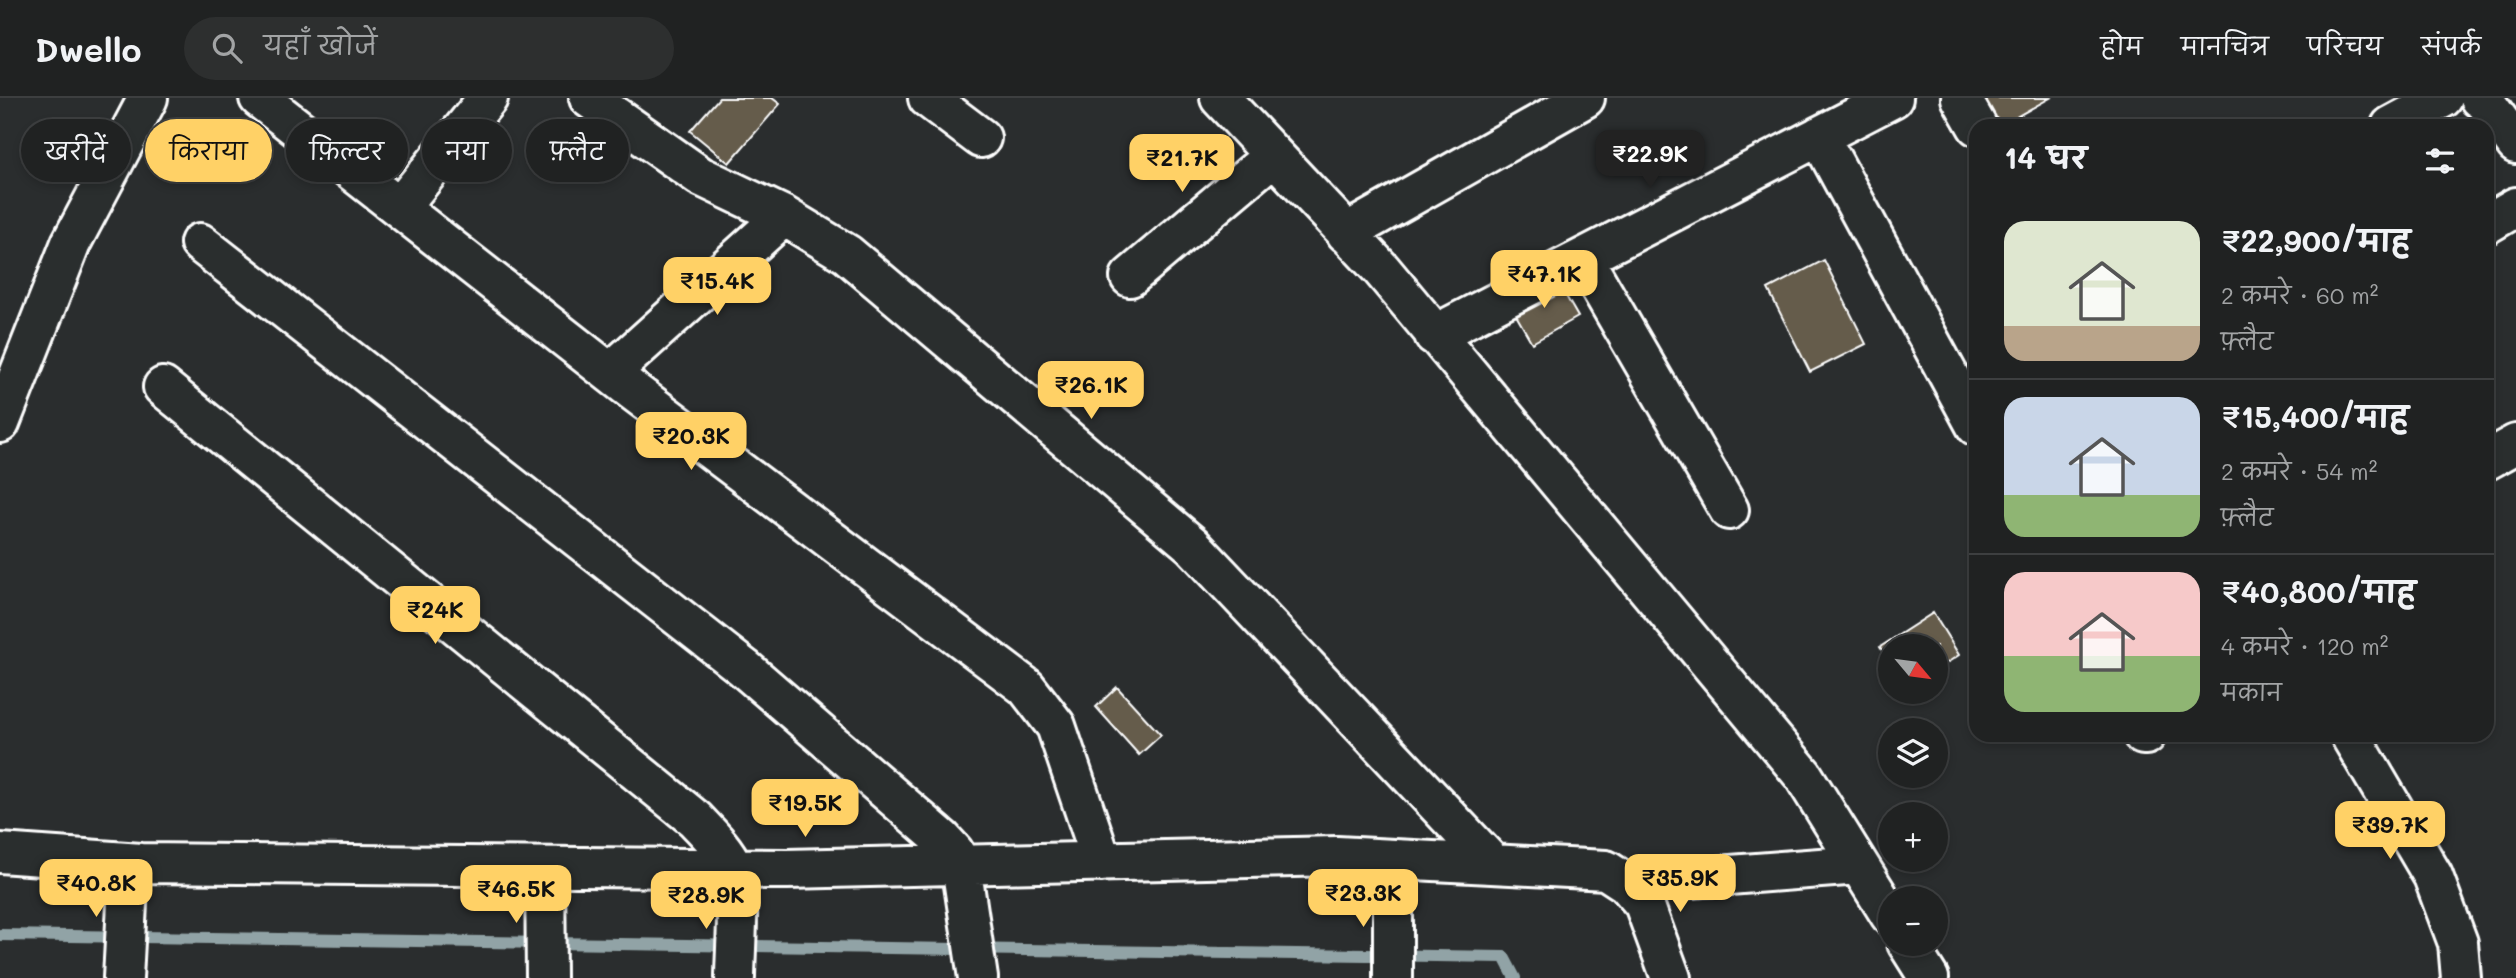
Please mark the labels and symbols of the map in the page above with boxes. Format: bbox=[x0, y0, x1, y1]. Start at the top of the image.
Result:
pin: ₹22.9K bbox=[1593, 130, 1707, 190]
pin: ₹21.7K bbox=[1125, 134, 1239, 194]
pin: ₹47.1K bbox=[1487, 250, 1601, 310]
pin: ₹15.4K bbox=[660, 258, 774, 317]
pin: ₹26.1K bbox=[1034, 362, 1148, 421]
pin: ₹20.3K bbox=[634, 412, 748, 472]
pin: ₹24K bbox=[394, 587, 476, 646]
north arrow bbox=[1878, 634, 1948, 704]
pin: ₹19.5K bbox=[748, 780, 862, 839]
pin: ₹39.7K bbox=[2333, 802, 2447, 861]
pin: ₹35.9K bbox=[1623, 854, 1737, 914]
pin: ₹40.8K bbox=[39, 860, 153, 919]
pin: ₹46.5K bbox=[459, 866, 573, 925]
pin: ₹23.3K bbox=[1306, 870, 1420, 929]
pin: ₹28.9K bbox=[649, 872, 763, 931]

